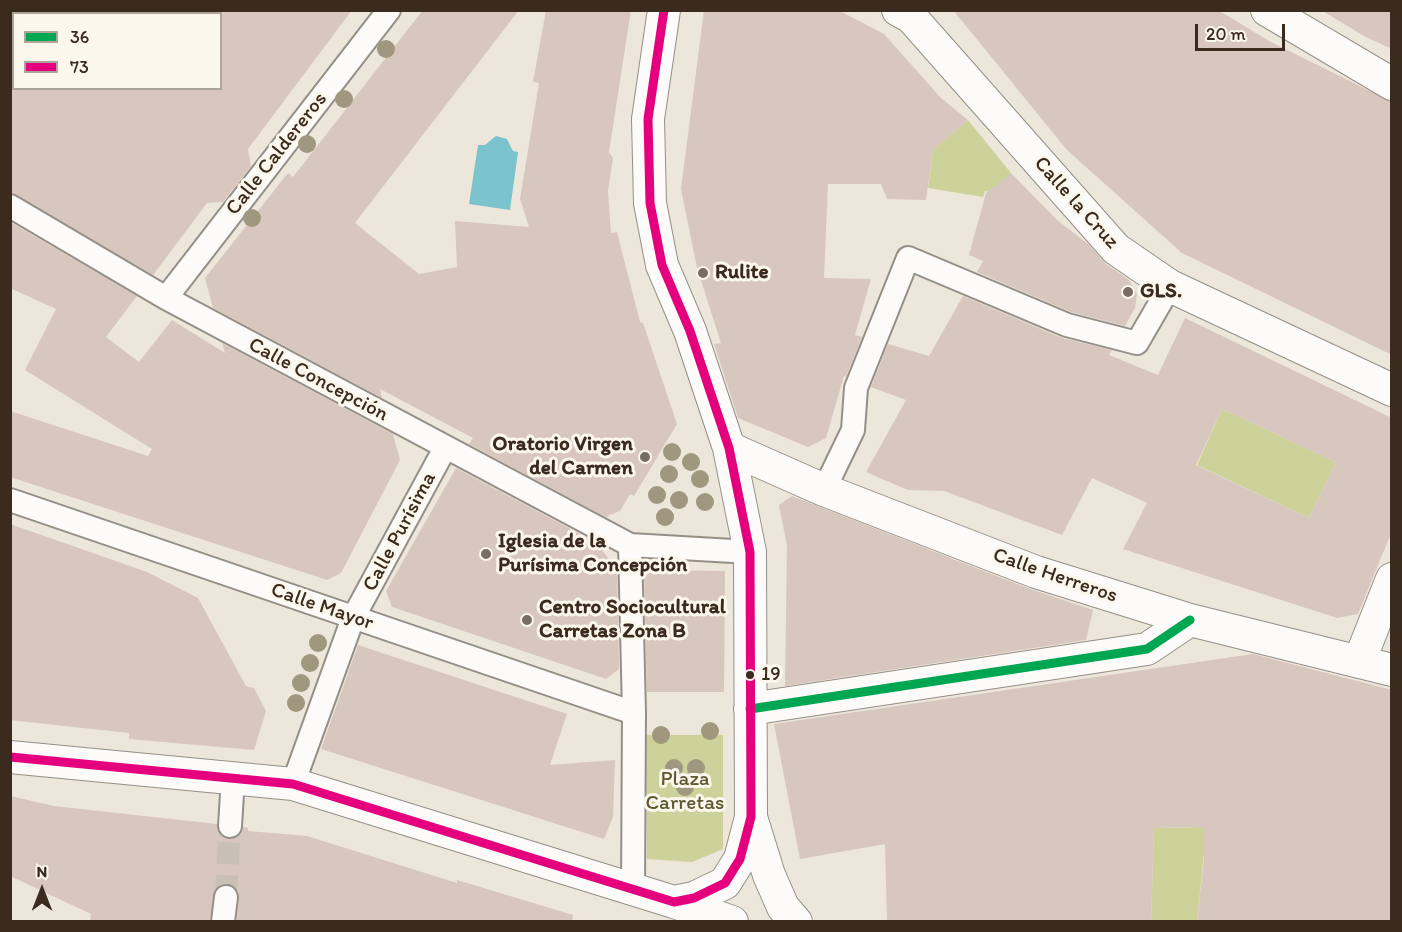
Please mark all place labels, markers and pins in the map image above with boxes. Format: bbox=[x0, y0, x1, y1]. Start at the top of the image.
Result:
place label: Rulite bbox=[715, 260, 769, 286]
marker: Rulite bbox=[696, 266, 710, 280]
place label: GLS. bbox=[1140, 279, 1182, 305]
marker: GLS. bbox=[1121, 285, 1135, 299]
place label: Oratorio Virgen del Carmen bbox=[492, 432, 633, 482]
marker: Oratorio Virgen del Carmen bbox=[638, 450, 652, 464]
place label: Iglesia de la Purísima Concepción bbox=[498, 529, 687, 579]
marker: Iglesia de la Purísima Concepción bbox=[479, 547, 493, 561]
place label: Centro Sociocultural Carretas Zona B bbox=[539, 595, 726, 645]
marker: Centro Sociocultural Carretas Zona B bbox=[520, 613, 534, 627]
place label: 19 bbox=[761, 663, 781, 687]
marker: 19 bbox=[744, 669, 756, 681]

